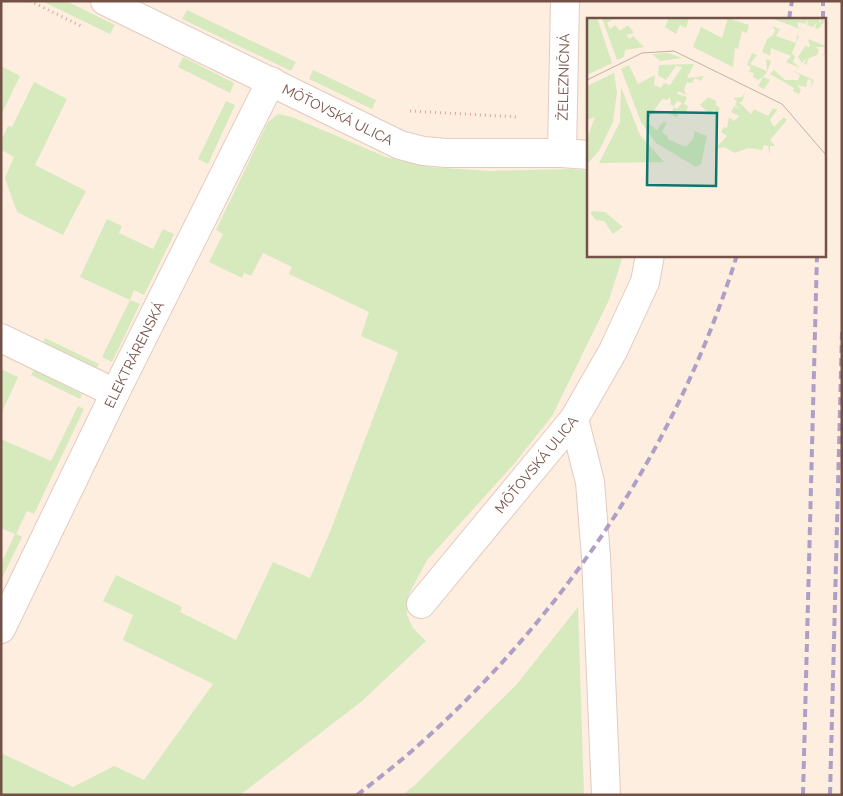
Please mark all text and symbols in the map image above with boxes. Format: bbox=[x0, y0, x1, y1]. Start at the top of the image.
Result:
inset map bbox=[587, 18, 826, 256]
street label: ŽELEZNIČNÁ bbox=[554, 33, 572, 121]
street label: MÔŤOVSKÁ ULICA bbox=[280, 81, 396, 149]
street label: ELEKTRÁRENSKÁ bbox=[101, 298, 168, 410]
street label: MÔŤOVSKÁ ULICA bbox=[492, 412, 582, 516]

